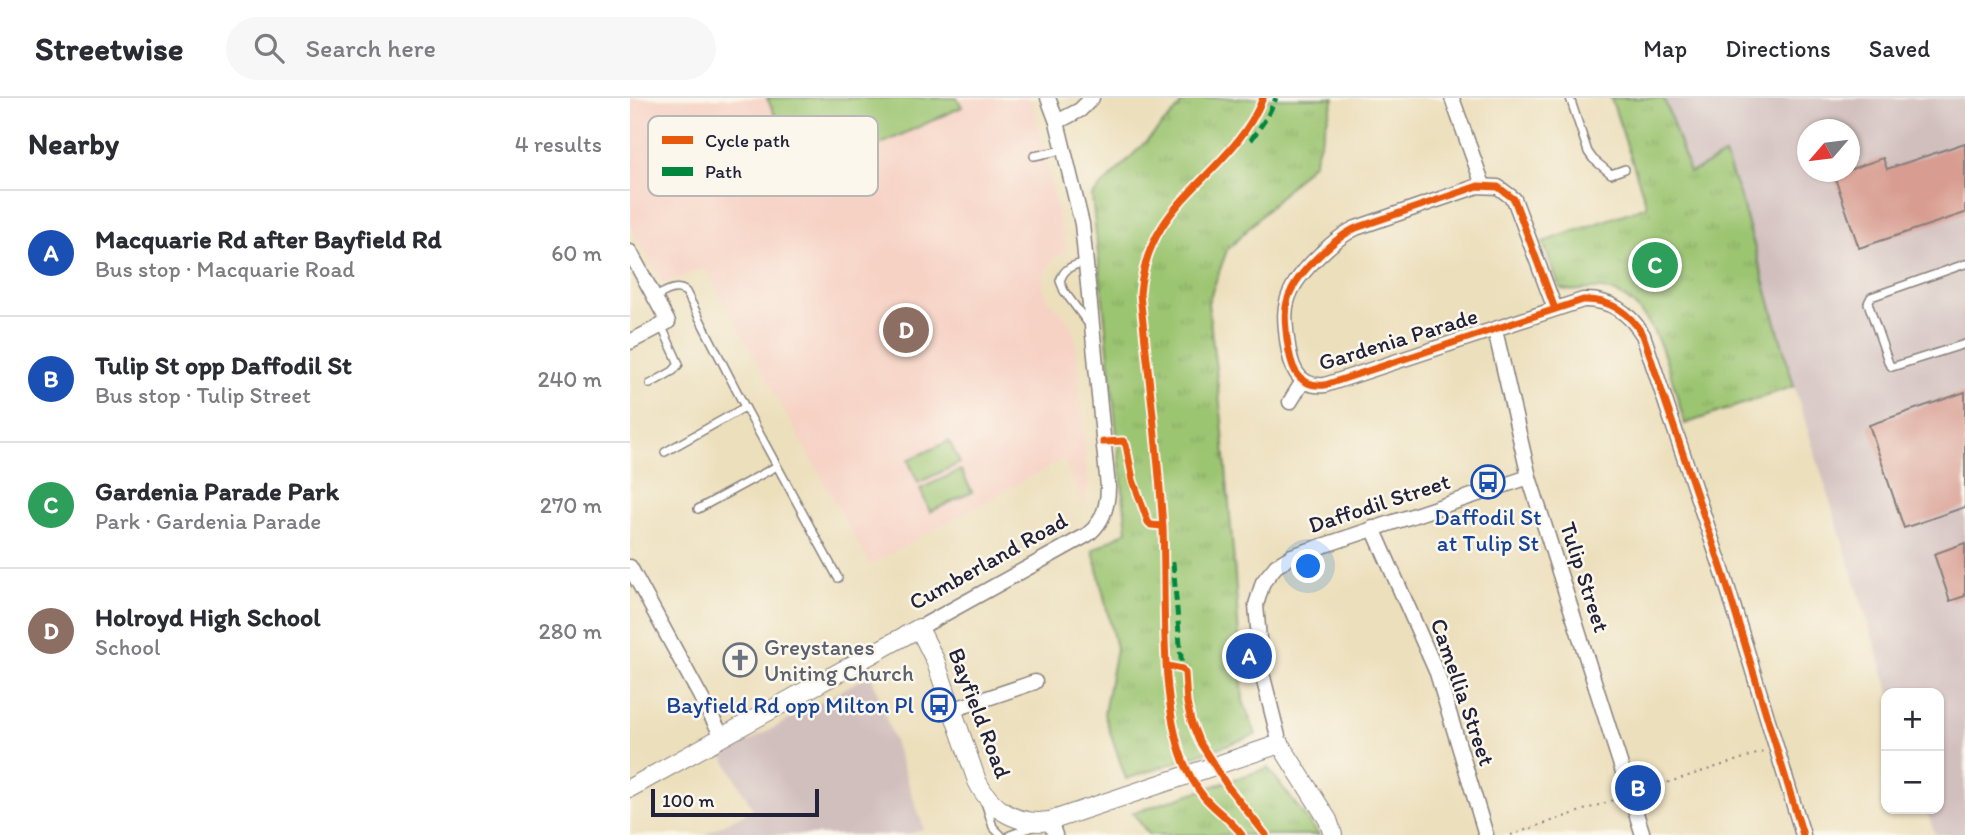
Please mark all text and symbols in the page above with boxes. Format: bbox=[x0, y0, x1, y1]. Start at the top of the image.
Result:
search box bbox=[226, 17, 716, 80]
text: Streetwise bbox=[35, 29, 184, 68]
icon: search bbox=[250, 29, 288, 67]
text: Search here bbox=[306, 32, 436, 64]
text: Map bbox=[1643, 34, 1687, 63]
text: Directions bbox=[1725, 34, 1831, 63]
text: Saved bbox=[1869, 34, 1930, 63]
legend bbox=[648, 116, 878, 196]
north arrow bbox=[1797, 119, 1860, 182]
text: Nearby bbox=[28, 125, 119, 162]
text: Cycle path bbox=[705, 129, 790, 152]
text: 4 results bbox=[515, 130, 602, 158]
text: Path bbox=[705, 160, 742, 183]
text: Macquarie Rd after Bayfield Rd bbox=[95, 223, 442, 255]
text: A bbox=[44, 239, 58, 267]
text: 60 m bbox=[551, 239, 602, 267]
pin: C bbox=[1632, 239, 1678, 291]
text: Bus stop · Macquarie Road bbox=[95, 255, 355, 283]
street label: Gardenia Parade bbox=[1315, 301, 1481, 377]
pin: D bbox=[883, 304, 929, 356]
text: Tulip St opp Daffodil St bbox=[95, 349, 352, 381]
text: B bbox=[44, 365, 58, 393]
text: 240 m bbox=[537, 365, 602, 393]
text: Bus stop · Tulip Street bbox=[95, 381, 311, 409]
bus stop icon: Daffodil St at Tulip St bbox=[1469, 463, 1507, 501]
street label: Daffodil Street bbox=[1305, 467, 1454, 539]
text: Gardenia Parade Park bbox=[95, 475, 339, 507]
text: C bbox=[44, 491, 58, 519]
text: 270 m bbox=[540, 491, 602, 519]
place label: Daffodil St at Tulip St bbox=[1434, 503, 1542, 557]
street label: Cumberland Road bbox=[904, 506, 1072, 616]
text: Park · Gardenia Parade bbox=[95, 507, 321, 535]
street label: Tulip Street bbox=[1554, 518, 1616, 636]
your location bbox=[1291, 549, 1325, 583]
text: Holroyd High School bbox=[95, 601, 321, 633]
street label: Camellia Street bbox=[1425, 615, 1501, 770]
text: D bbox=[43, 617, 59, 645]
text: 280 m bbox=[539, 617, 602, 645]
pin: A bbox=[1226, 630, 1272, 682]
text: School bbox=[95, 633, 160, 661]
place label: Greystanes Uniting Church bbox=[764, 633, 914, 687]
church icon: Greystanes Uniting Church bbox=[721, 641, 759, 679]
street label: Bayfield Road bbox=[942, 644, 1018, 782]
bus stop icon: Bayfield Rd opp Milton Pl bbox=[920, 686, 958, 724]
map controls bbox=[1881, 688, 1944, 814]
button: + bbox=[1881, 688, 1944, 751]
place label: Bayfield Rd opp Milton Pl bbox=[666, 691, 914, 719]
button: − bbox=[1881, 751, 1944, 814]
pin: B bbox=[1615, 762, 1661, 814]
scale bar bbox=[651, 786, 819, 818]
text: 100 m bbox=[662, 789, 714, 812]

